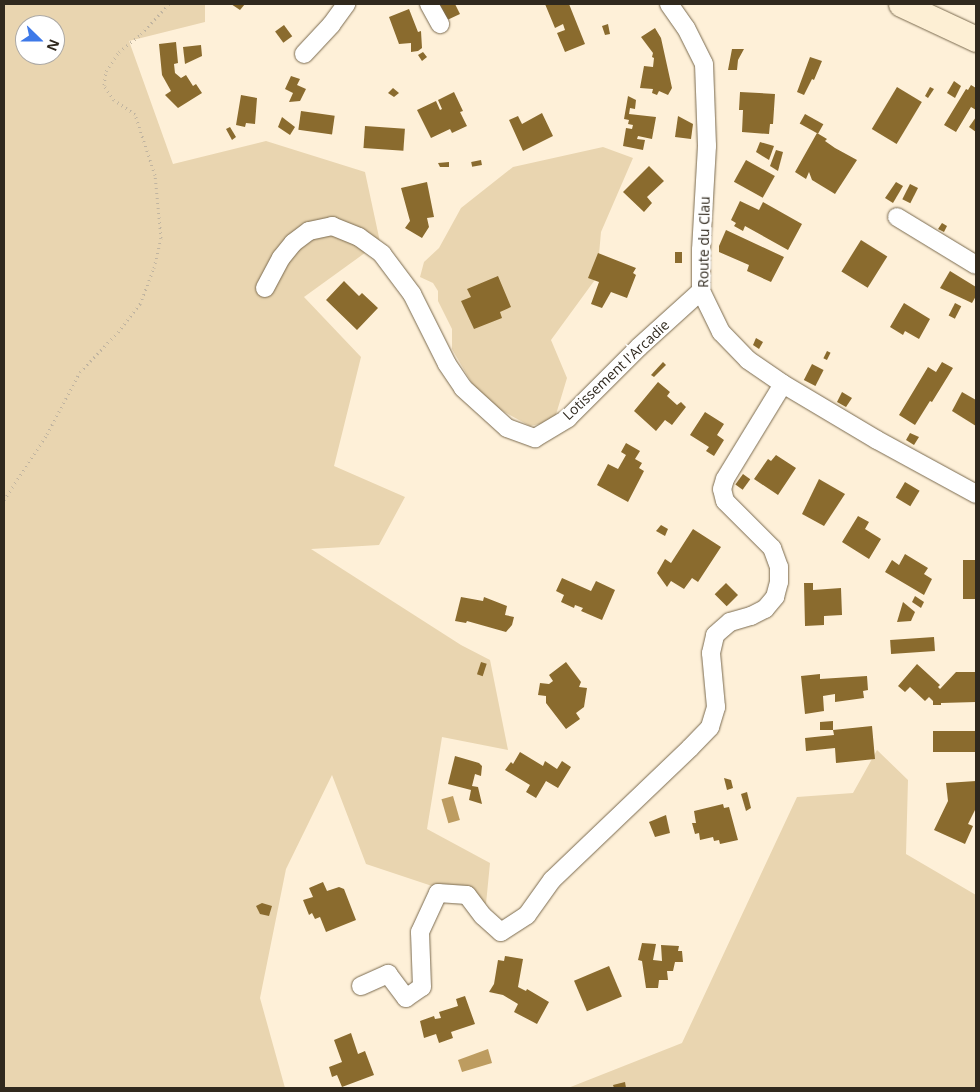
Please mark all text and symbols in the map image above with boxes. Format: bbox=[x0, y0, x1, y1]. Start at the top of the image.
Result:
north arrow bbox=[15, 15, 65, 65]
text: N bbox=[43, 37, 64, 54]
street label: Route du Clau bbox=[695, 196, 713, 288]
street label: Lotissement l'Arcadie bbox=[559, 316, 673, 424]

